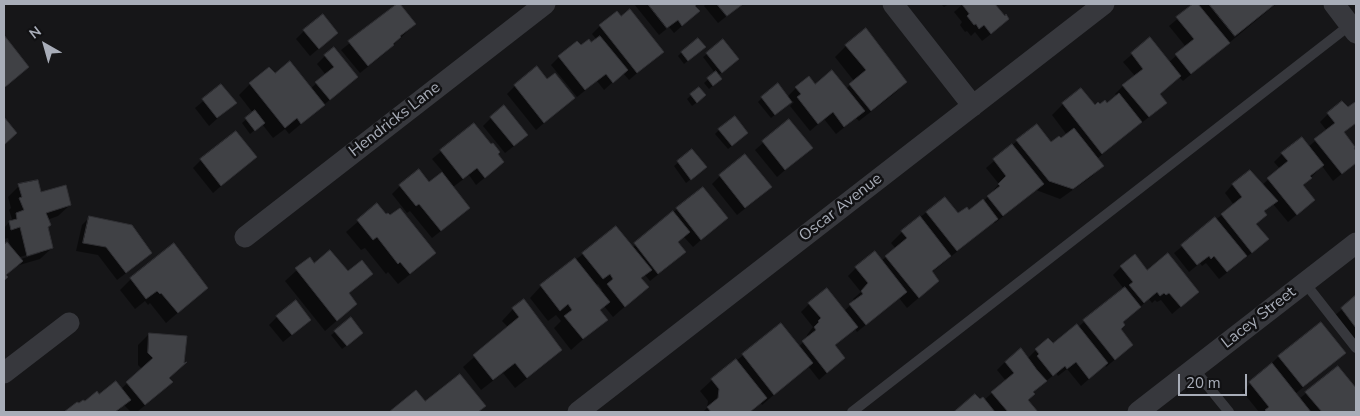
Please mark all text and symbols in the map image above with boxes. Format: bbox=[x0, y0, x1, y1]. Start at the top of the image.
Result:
north arrow bbox=[20, 20, 70, 70]
text: N bbox=[25, 22, 45, 44]
street label: Hendricks Lane bbox=[346, 78, 444, 162]
street label: Oscar Avenue bbox=[796, 170, 886, 246]
street label: Lacey Street bbox=[1218, 283, 1300, 353]
scale bar bbox=[1180, 364, 1249, 396]
text: 20 m bbox=[1186, 373, 1221, 393]

